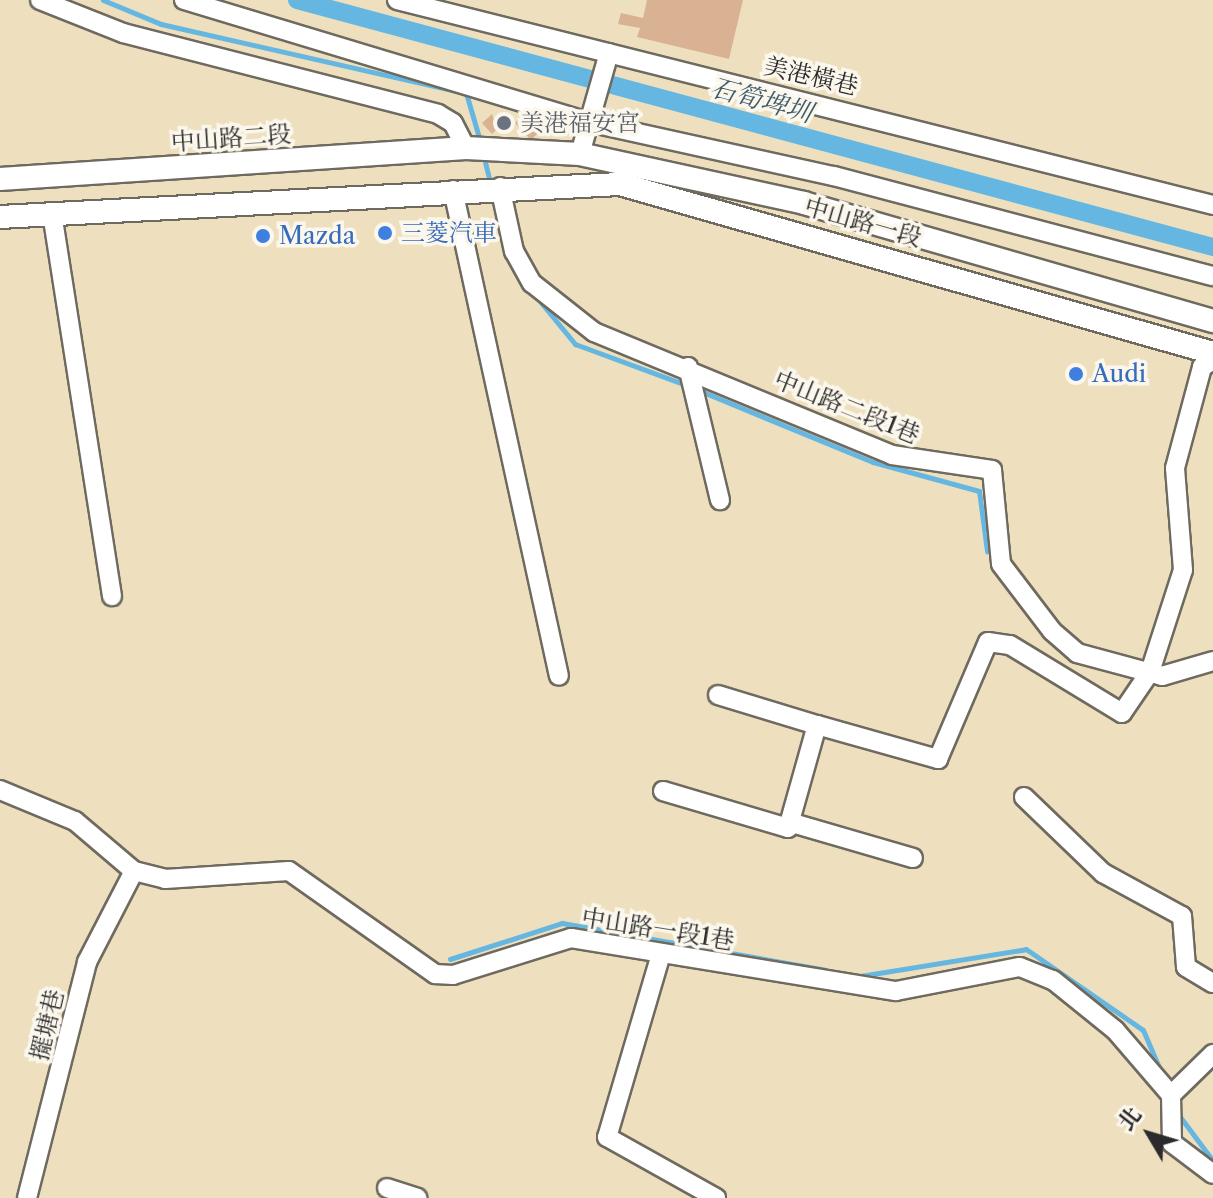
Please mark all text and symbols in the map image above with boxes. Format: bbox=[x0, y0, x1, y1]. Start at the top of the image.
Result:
street label: 美港橫巷 bbox=[761, 51, 861, 101]
water label: 石筍埤圳 bbox=[707, 72, 815, 130]
place label: 美港福安宮 bbox=[520, 109, 640, 137]
marker: 美港福安宮 bbox=[495, 114, 513, 132]
street label: 中山路二段 bbox=[170, 119, 292, 157]
street label: 中山路一段 bbox=[801, 192, 925, 252]
place label: 三菱汽車 bbox=[401, 219, 497, 247]
place label: Mazda bbox=[279, 222, 355, 250]
marker: 三菱汽車 bbox=[376, 224, 394, 242]
marker: Mazda bbox=[254, 227, 272, 245]
place label: Audi bbox=[1092, 360, 1146, 388]
street label: 中山路二段1巷 bbox=[770, 365, 924, 449]
marker: Audi bbox=[1067, 365, 1085, 383]
street label: 中山路一段1巷 bbox=[580, 903, 736, 955]
street label: 擺塘巷 bbox=[25, 987, 69, 1063]
north arrow bbox=[1109, 1094, 1189, 1174]
text: 北 bbox=[1112, 1102, 1147, 1136]

